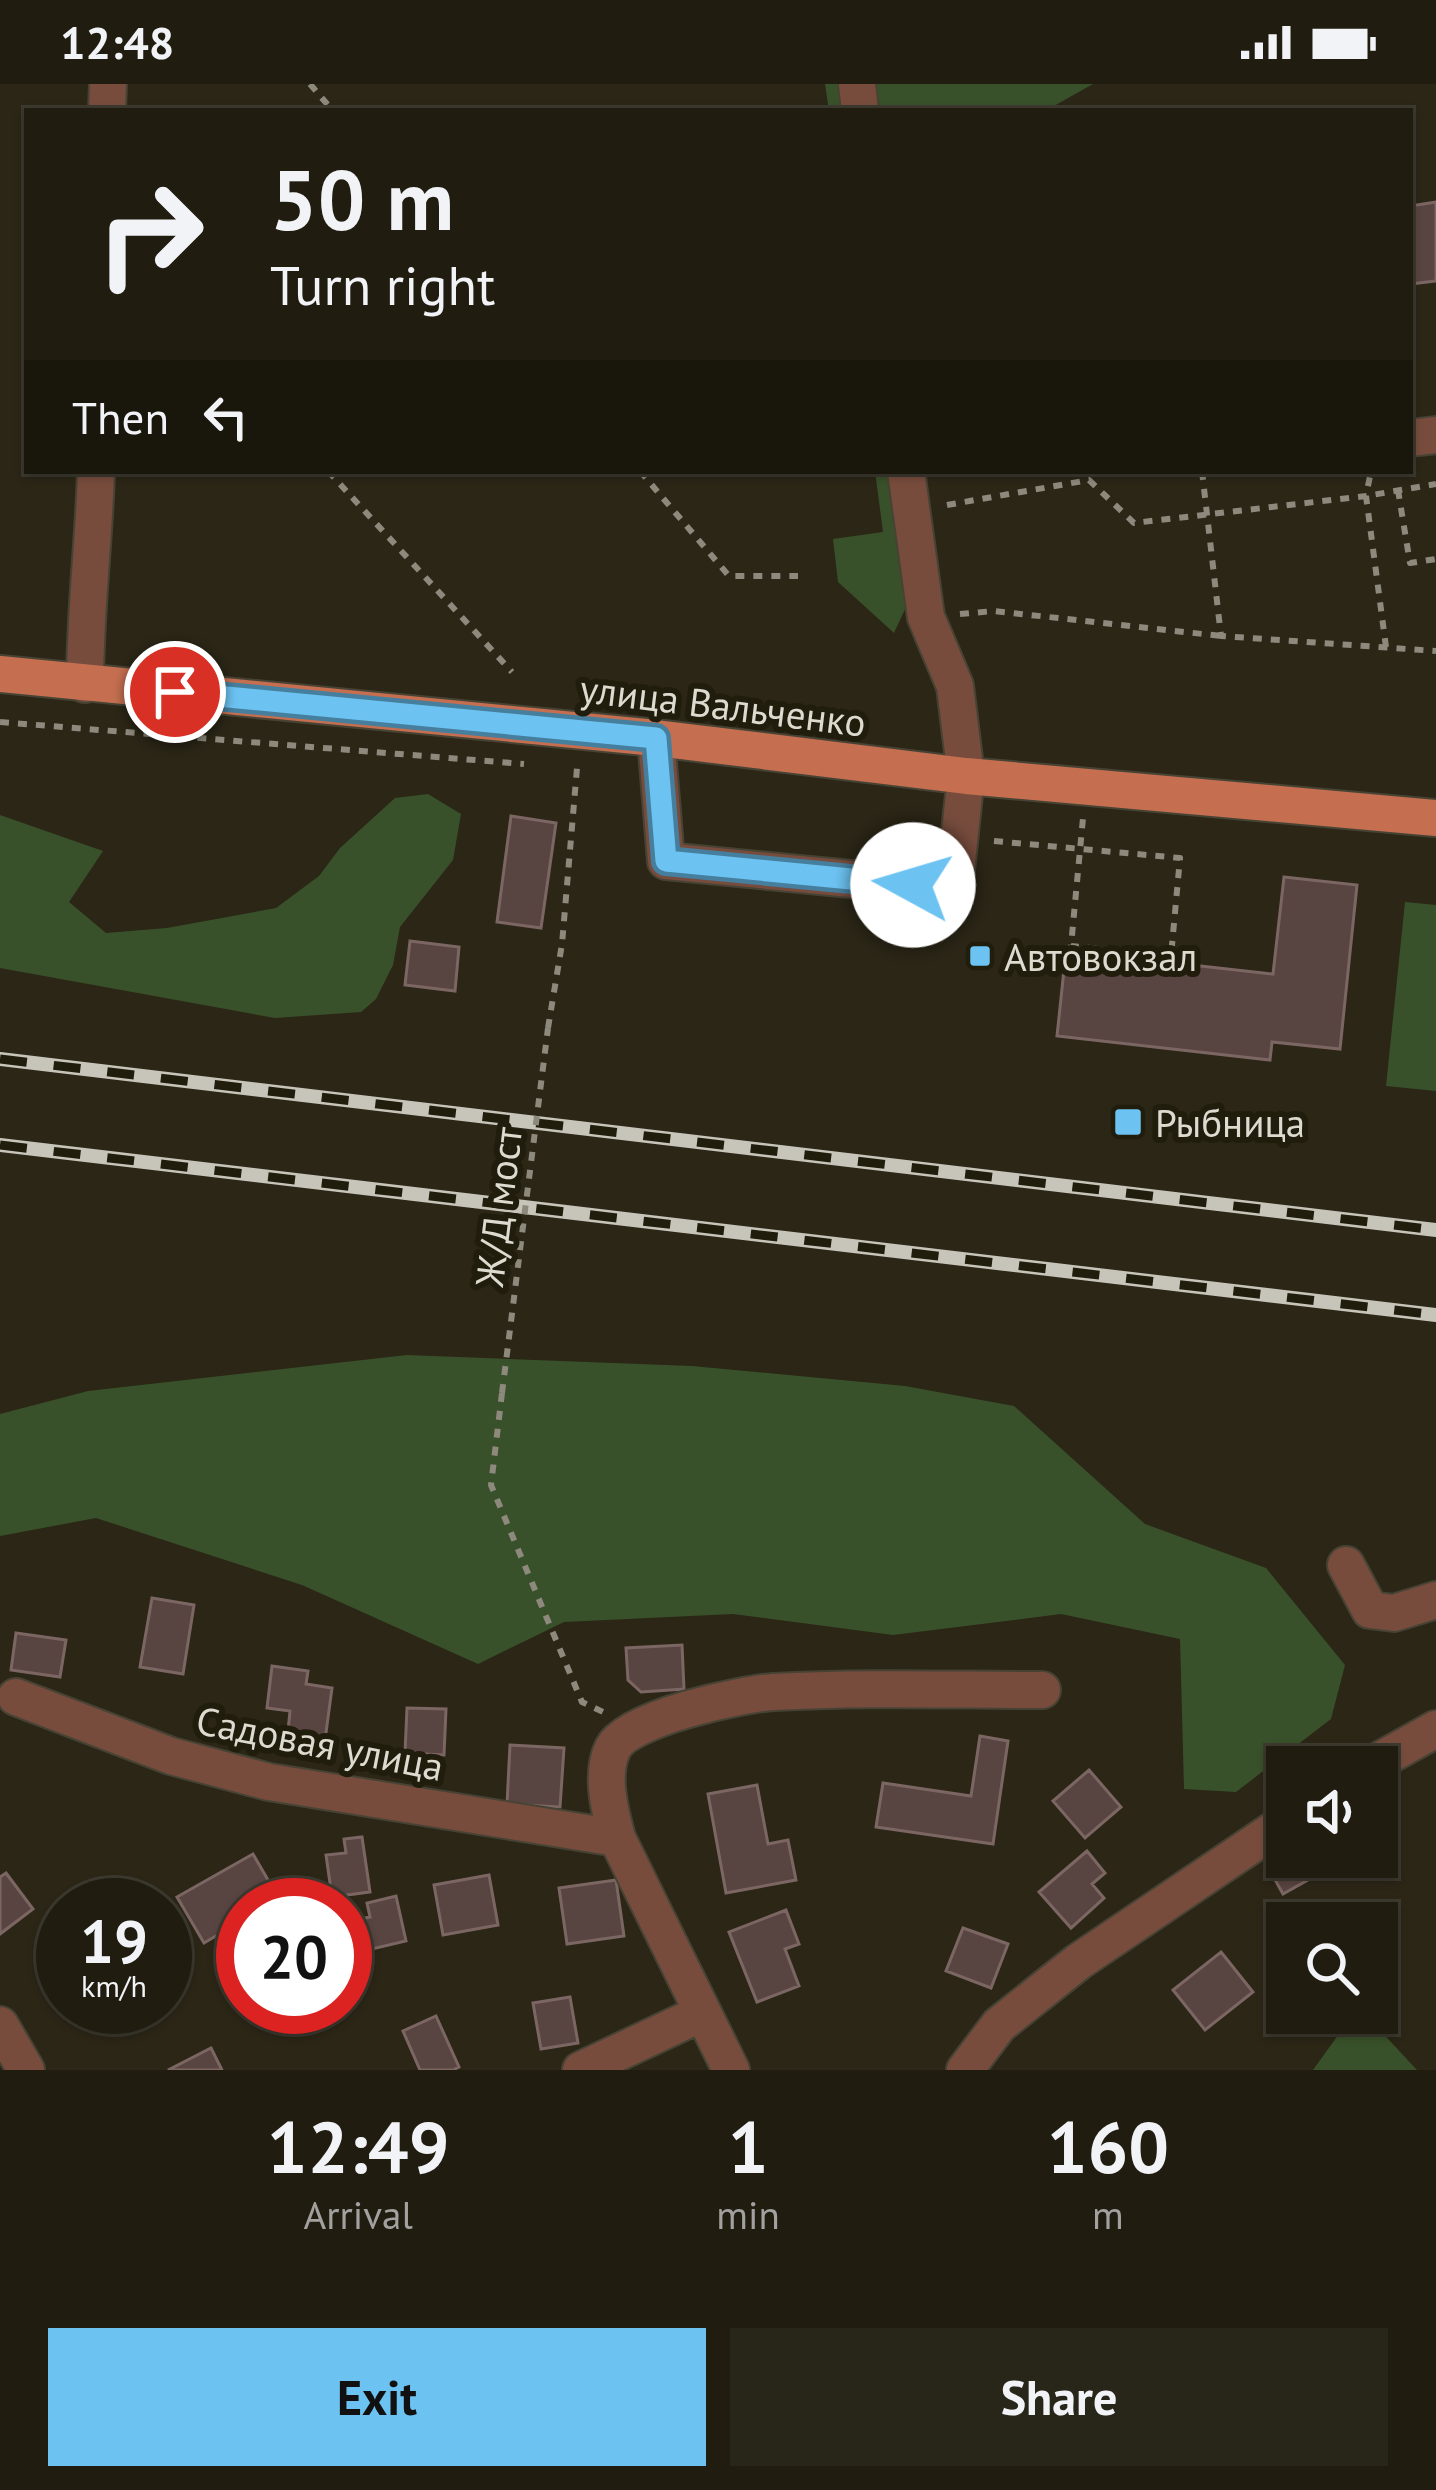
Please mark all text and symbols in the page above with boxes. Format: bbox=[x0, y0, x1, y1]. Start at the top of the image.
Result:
text: 12:48 bbox=[60, 13, 174, 71]
text: 50 m bbox=[270, 144, 454, 253]
icon: right bbox=[72, 156, 228, 312]
text: Turn right bbox=[270, 250, 495, 320]
icon: left bbox=[193, 384, 259, 450]
text: Then bbox=[72, 388, 169, 446]
pin bbox=[124, 641, 226, 743]
icon: arrive bbox=[142, 659, 208, 725]
street label: улица Вальченко bbox=[577, 662, 869, 748]
position arrow bbox=[850, 822, 976, 948]
place label: Автовокзал bbox=[1004, 931, 1197, 982]
marker: Автовокзал bbox=[967, 943, 993, 969]
place label: Рыбница bbox=[1155, 1097, 1305, 1148]
marker: Рыбница bbox=[1112, 1106, 1144, 1138]
street label: Ж/Д мост bbox=[463, 1124, 533, 1291]
street label: Садовая улица bbox=[192, 1694, 448, 1792]
map controls bbox=[1266, 1746, 1398, 2034]
button: sound bbox=[1266, 1746, 1398, 1878]
speed limit sign: 20 bbox=[216, 1878, 372, 2034]
text: 19 bbox=[80, 1902, 148, 1980]
button: search bbox=[1266, 1902, 1398, 2034]
text: km/h bbox=[81, 1966, 147, 2005]
text: 12:49 bbox=[267, 2100, 450, 2193]
text: 1 bbox=[728, 2100, 769, 2193]
text: 160 bbox=[1047, 2100, 1169, 2193]
text: Arrival bbox=[304, 2189, 413, 2240]
text: min bbox=[716, 2189, 780, 2240]
text: m bbox=[1092, 2189, 1124, 2240]
button: Exit bbox=[48, 2328, 706, 2466]
button: Share bbox=[730, 2328, 1388, 2466]

